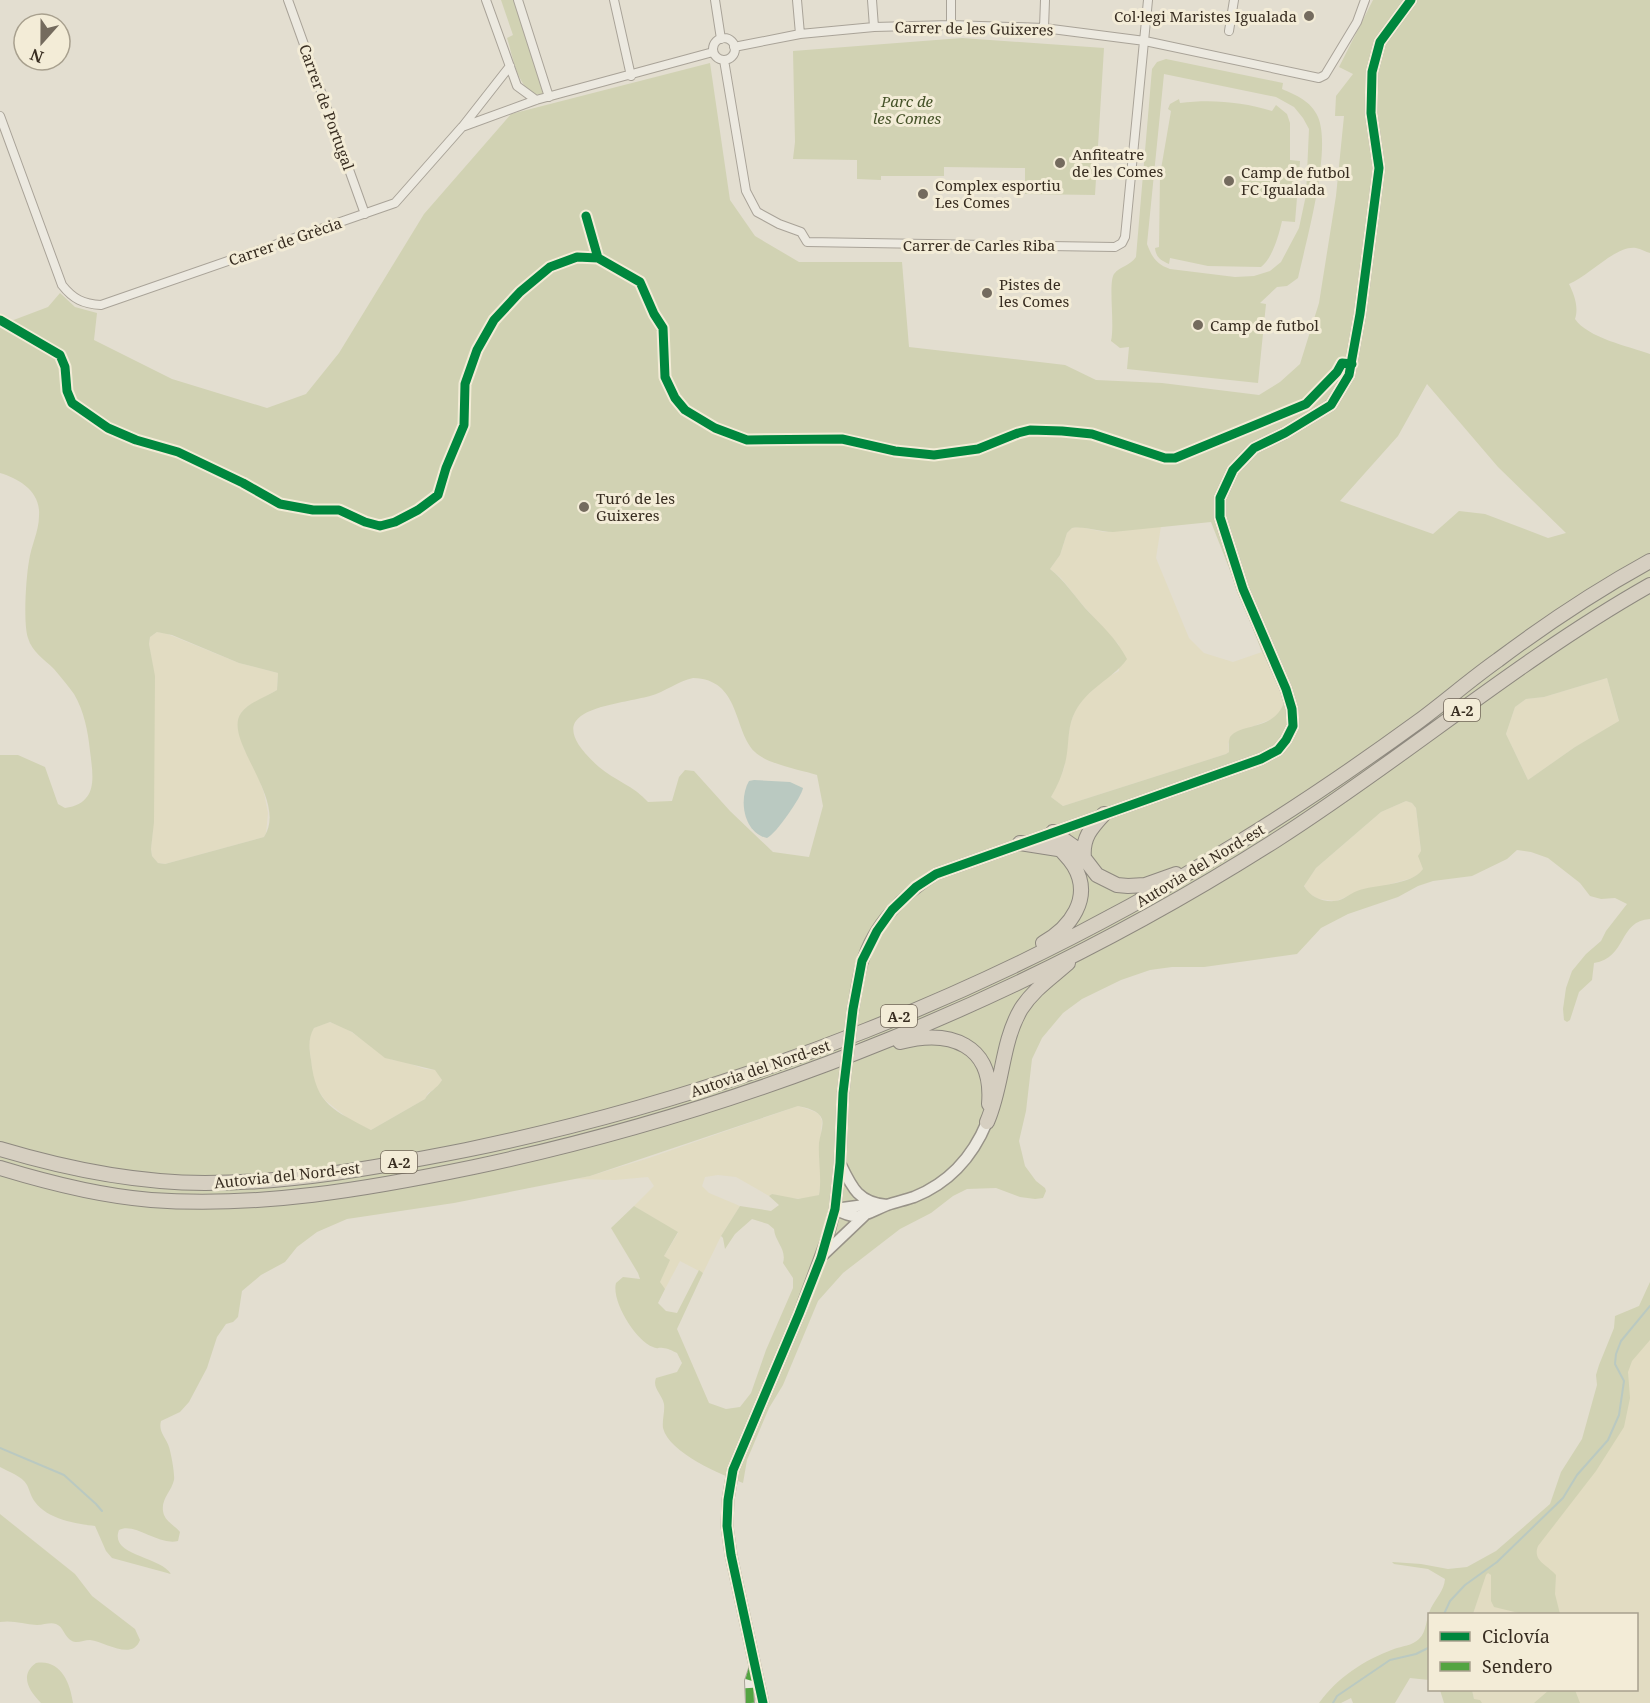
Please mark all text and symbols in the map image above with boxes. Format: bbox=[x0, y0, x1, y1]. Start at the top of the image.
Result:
place label: Col·legi Maristes Igualada bbox=[1114, 6, 1297, 26]
marker: Col·legi Maristes Igualada bbox=[1302, 9, 1316, 23]
north arrow bbox=[12, 12, 72, 72]
street label: Carrer de les Guixeres bbox=[894, 17, 1054, 39]
street label: Carrer de Portugal bbox=[295, 41, 359, 173]
text: N bbox=[26, 43, 46, 69]
park label: Parc de les Comes bbox=[873, 91, 941, 128]
place label: Anfiteatre de les Comes bbox=[1072, 144, 1164, 181]
marker: Anfiteatre de les Comes bbox=[1053, 156, 1067, 170]
place label: Camp de futbol FC Igualada bbox=[1241, 162, 1350, 199]
marker: Camp de futbol FC Igualada bbox=[1222, 174, 1236, 188]
place label: Complex esportiu Les Comes bbox=[935, 175, 1061, 212]
marker: Complex esportiu Les Comes bbox=[916, 187, 930, 201]
street label: Carrer de Grècia bbox=[226, 212, 344, 270]
street label: Carrer de Carles Riba bbox=[903, 235, 1055, 255]
place label: Pistes de les Comes bbox=[999, 274, 1069, 311]
marker: Pistes de les Comes bbox=[980, 286, 994, 300]
place label: Camp de futbol bbox=[1210, 315, 1319, 335]
marker: Camp de futbol bbox=[1191, 318, 1205, 332]
place label: Turó de les Guixeres bbox=[596, 488, 675, 525]
marker: Turó de les Guixeres bbox=[577, 500, 591, 514]
road number: A-2 bbox=[1444, 699, 1480, 721]
street label: Autovia del Nord-est bbox=[1132, 819, 1268, 911]
road number: A-2 bbox=[881, 1005, 917, 1027]
street label: Autovia del Nord-est bbox=[688, 1035, 832, 1101]
road number: A-2 bbox=[381, 1151, 417, 1173]
street label: Autovia del Nord-est bbox=[213, 1157, 361, 1193]
legend bbox=[1428, 1613, 1638, 1691]
text: Ciclovía bbox=[1482, 1624, 1550, 1648]
text: Sendero bbox=[1482, 1654, 1553, 1678]

